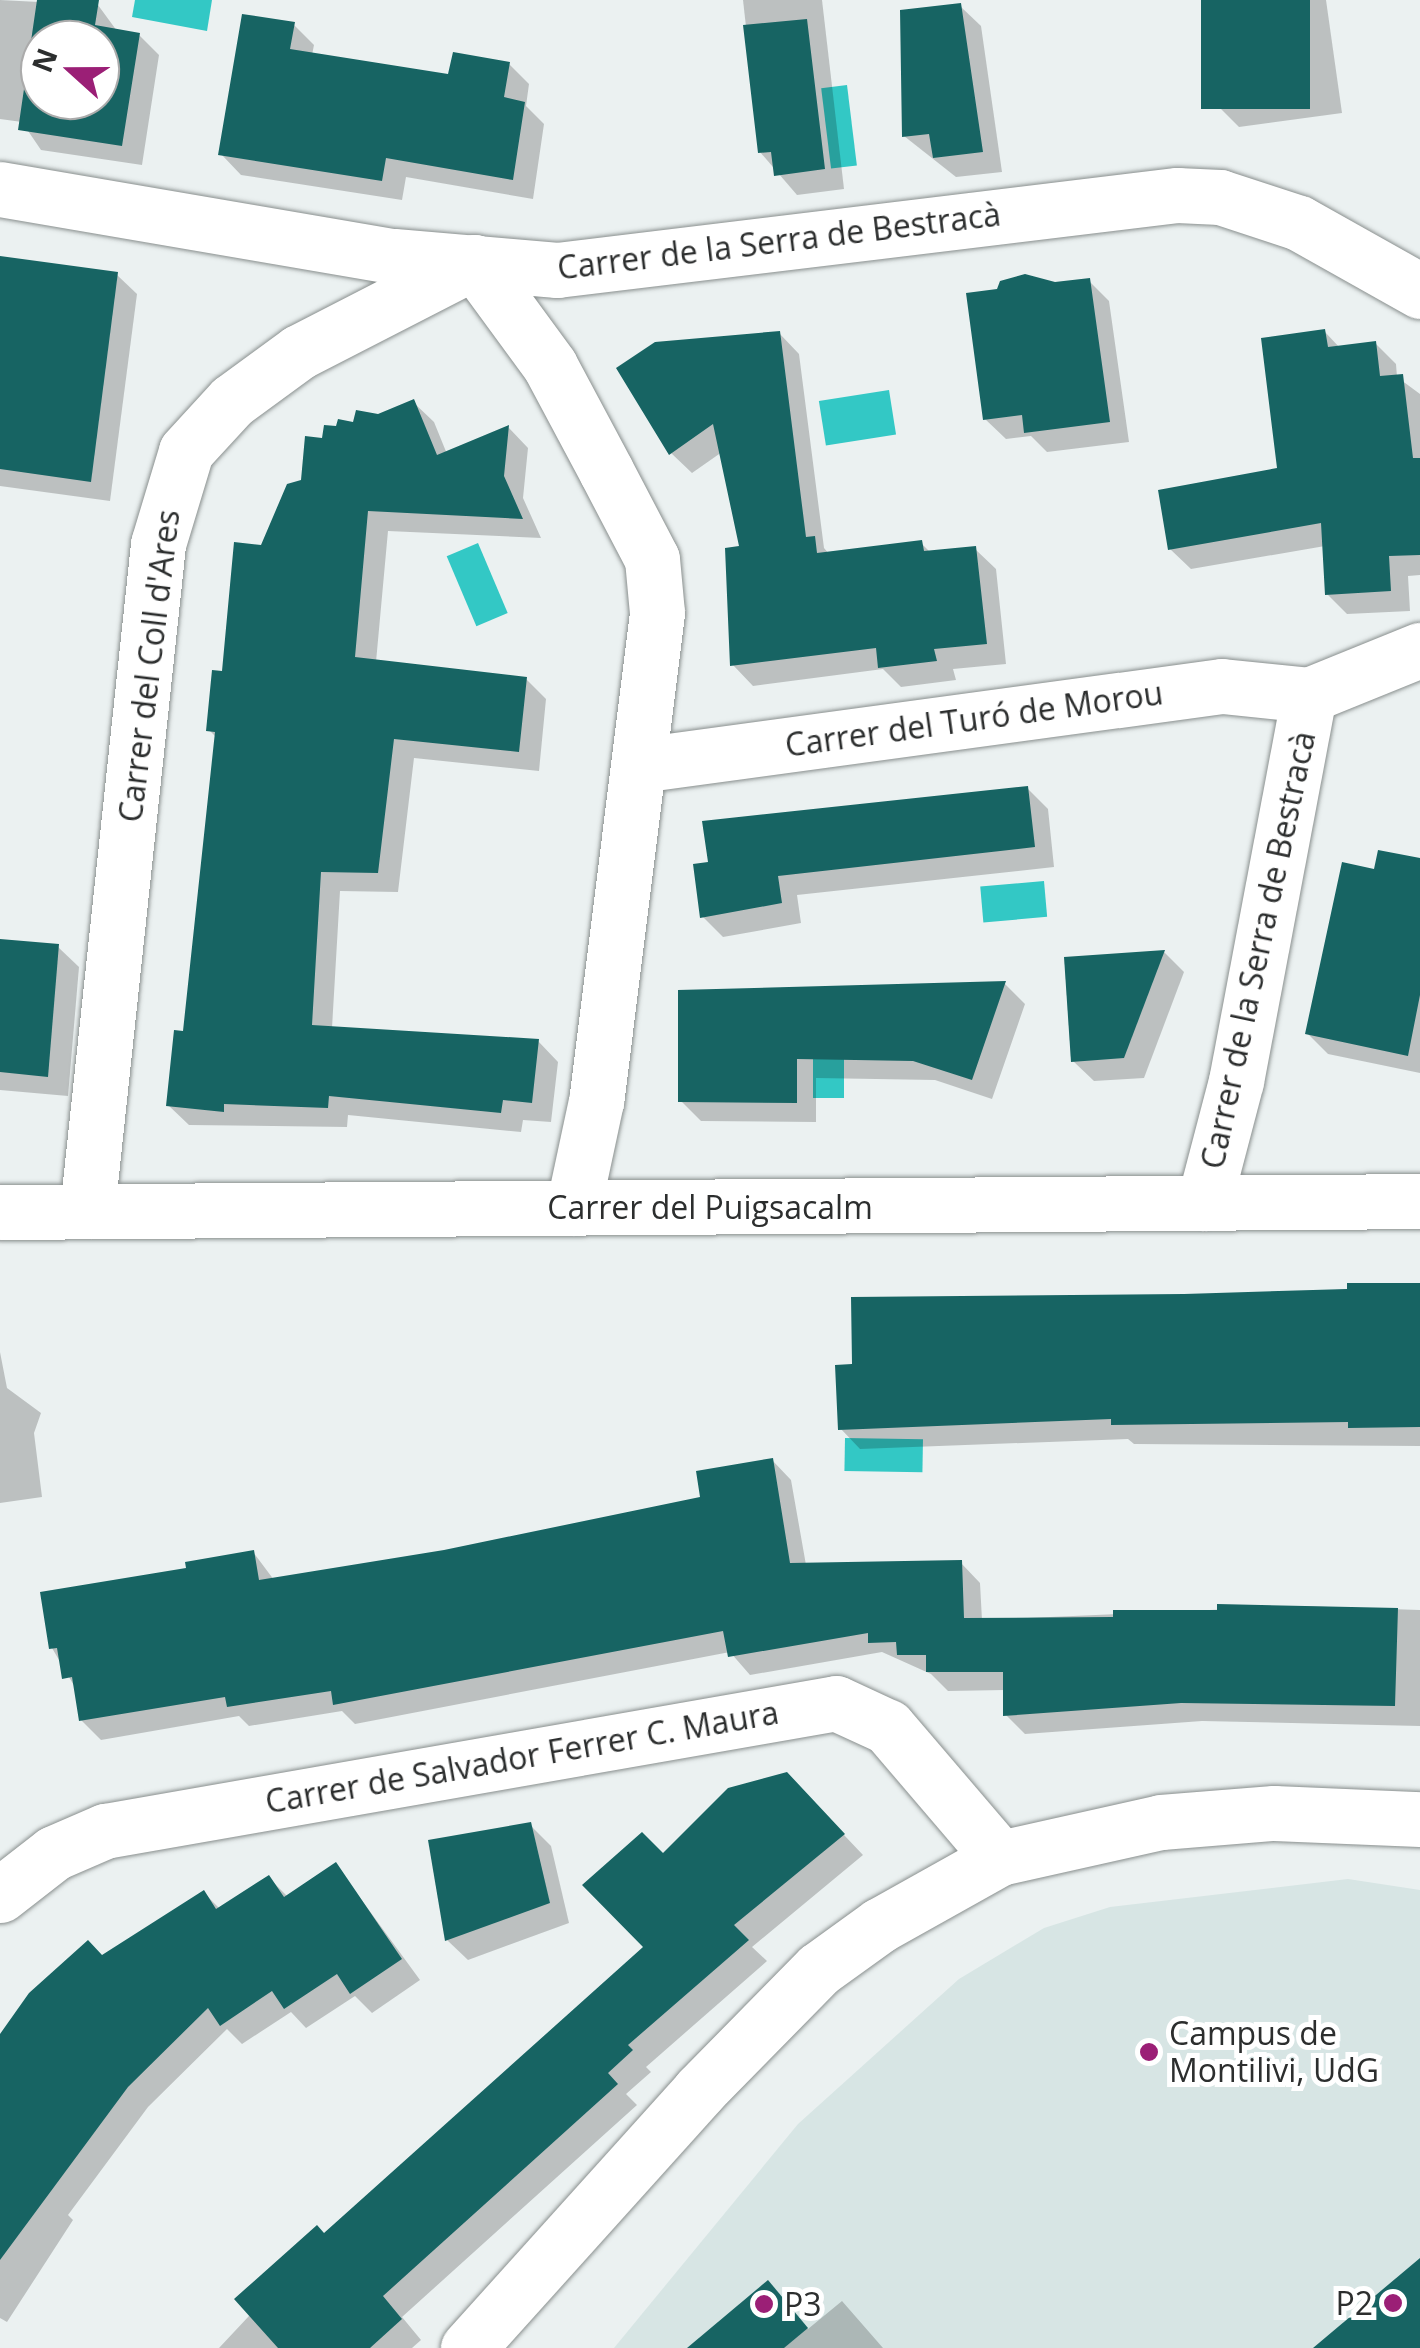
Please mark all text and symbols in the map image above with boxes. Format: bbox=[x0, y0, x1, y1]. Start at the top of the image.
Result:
north arrow bbox=[20, 20, 120, 120]
text: N bbox=[22, 43, 66, 77]
street label: Carrer de la Serra de Bestracà bbox=[555, 195, 1003, 287]
street label: Carrer del Coll d'Ares bbox=[111, 508, 187, 824]
street label: Carrer del Turó de Morou bbox=[783, 673, 1165, 765]
street label: Carrer de la Serra de Bestracà bbox=[1193, 728, 1323, 1172]
street label: Carrer del Puigsacalm bbox=[547, 1188, 873, 1226]
street label: Carrer de Salvador Ferrer C. Maura bbox=[262, 1693, 782, 1821]
place label: Campus de Montilivi, UdG bbox=[1169, 2015, 1379, 2090]
marker: Campus de Montilivi, UdG bbox=[1138, 2041, 1160, 2063]
place label: P2 bbox=[1335, 2284, 1373, 2322]
place label: P3 bbox=[784, 2285, 822, 2323]
marker: P2 bbox=[1382, 2292, 1404, 2314]
marker: P3 bbox=[753, 2293, 775, 2315]

